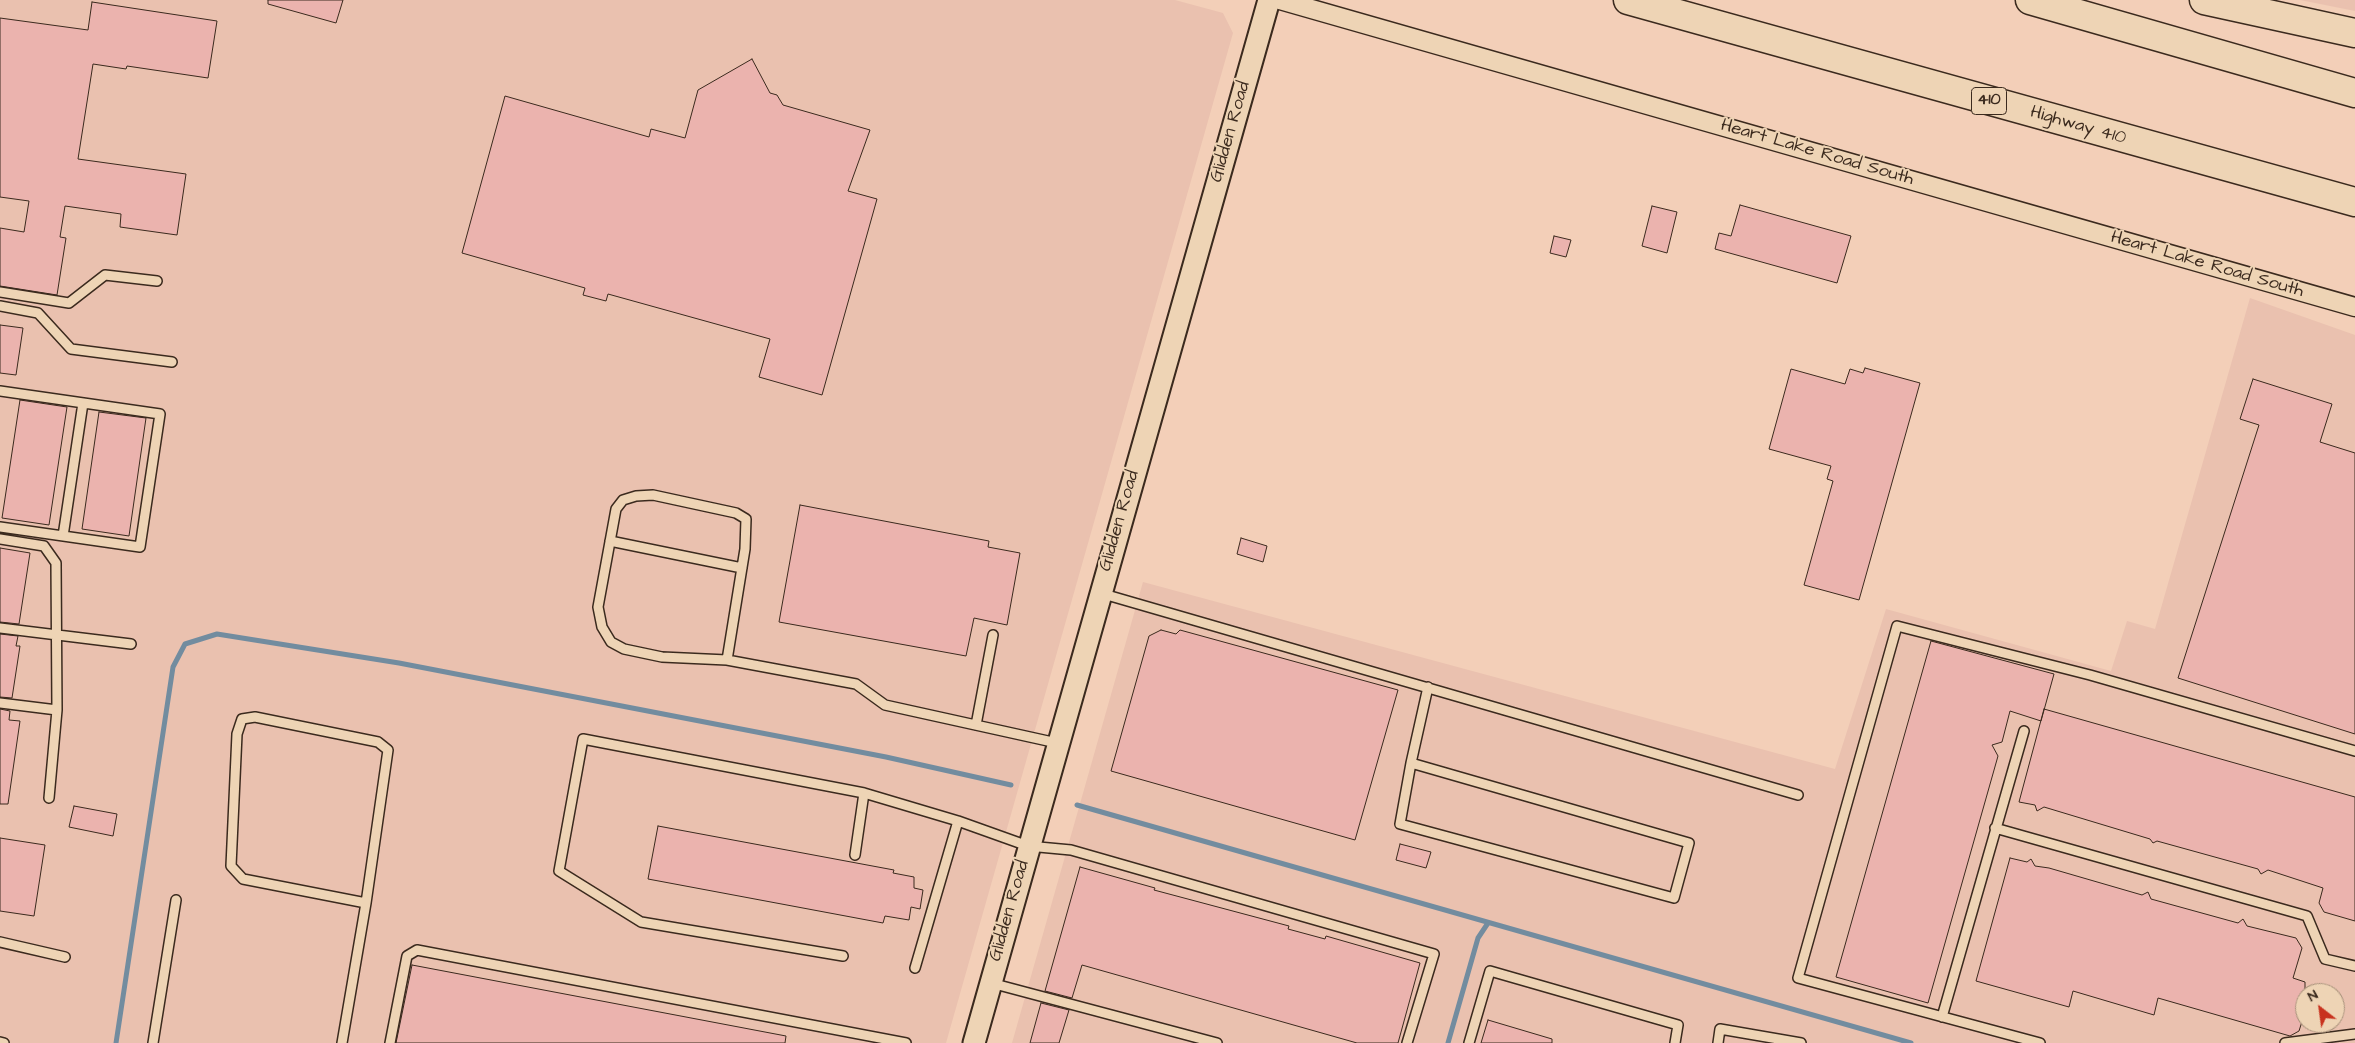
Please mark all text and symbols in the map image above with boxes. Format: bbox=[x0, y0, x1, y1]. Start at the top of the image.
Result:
street label: Glidden Road bbox=[1206, 79, 1256, 185]
road number: 410 bbox=[1972, 88, 2006, 114]
street label: Highway 410 bbox=[2028, 102, 2128, 150]
street label: Heart Lake Road South bbox=[1718, 115, 1916, 191]
street label: Heart Lake Road South bbox=[2108, 227, 2306, 303]
street label: Glidden Road bbox=[1095, 468, 1145, 574]
street label: Glidden Road bbox=[985, 858, 1035, 964]
north arrow bbox=[2295, 983, 2345, 1033]
text: N bbox=[2304, 985, 2322, 1007]

